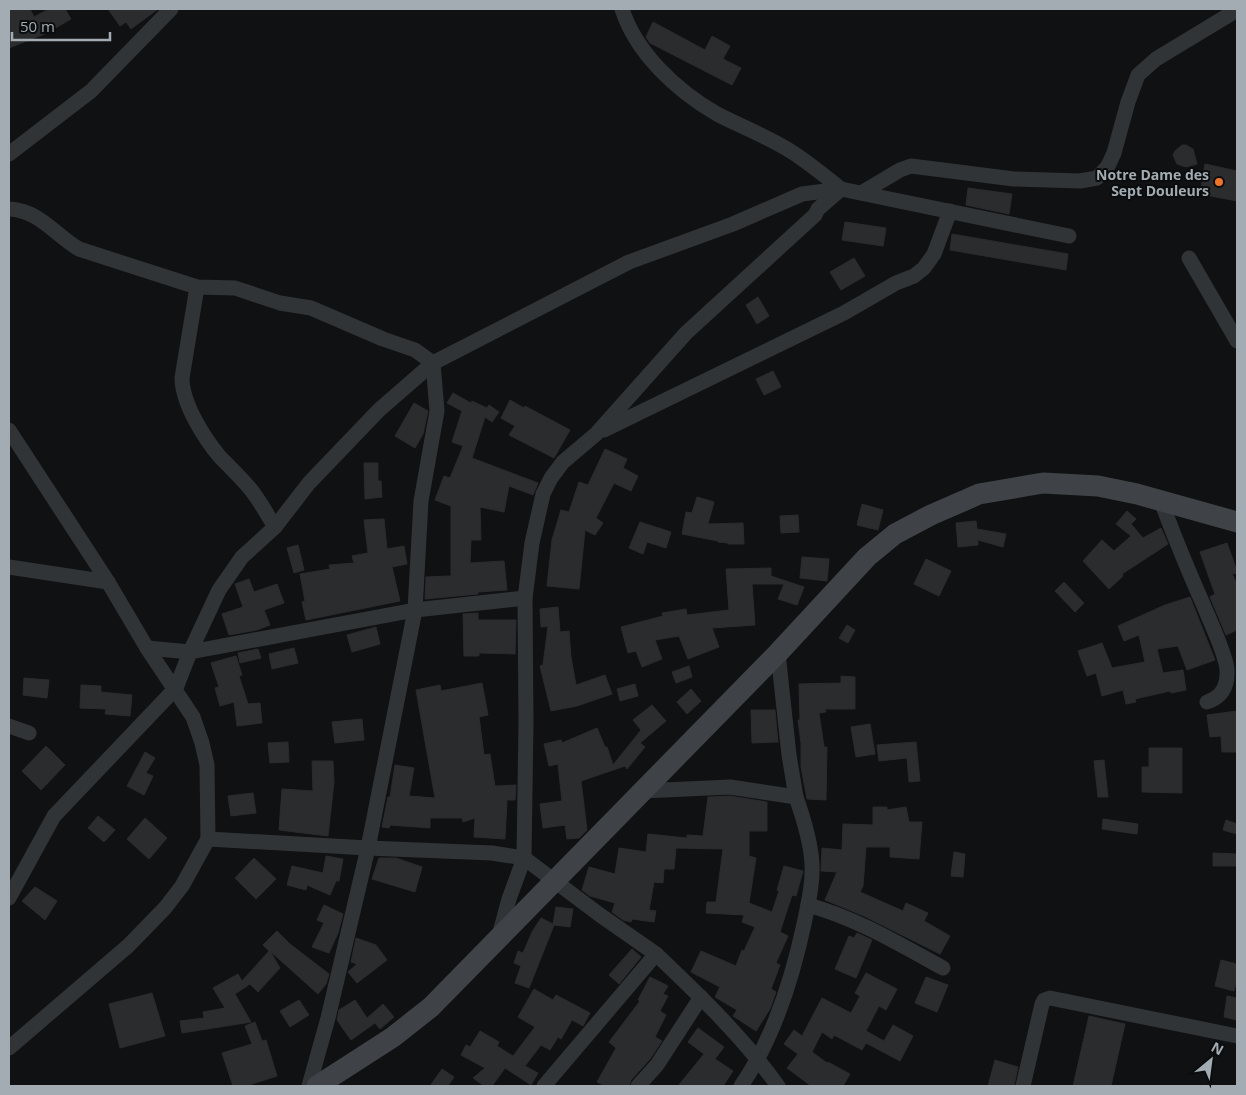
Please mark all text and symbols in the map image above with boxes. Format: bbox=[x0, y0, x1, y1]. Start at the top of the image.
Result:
scale bar bbox=[12, 10, 110, 42]
text: 50 m bbox=[20, 16, 55, 36]
place label: Notre Dame des Sept Douleurs bbox=[1096, 165, 1209, 200]
marker: Notre Dame des Sept Douleurs bbox=[1213, 176, 1225, 188]
north arrow bbox=[1186, 1035, 1236, 1085]
text: N bbox=[1208, 1037, 1227, 1059]

